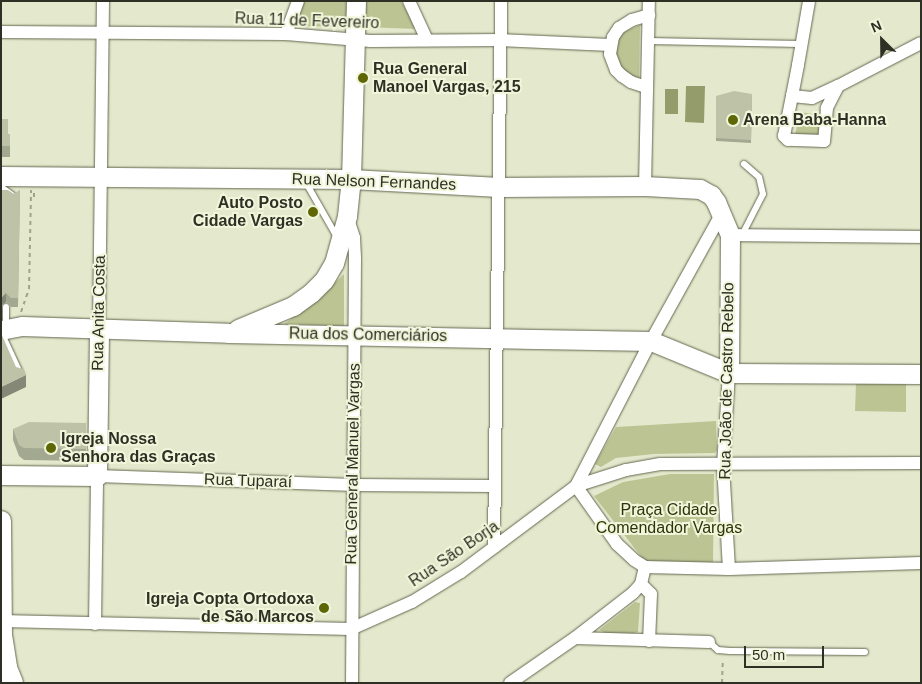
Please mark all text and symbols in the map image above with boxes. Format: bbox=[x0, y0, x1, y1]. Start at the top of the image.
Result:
street label: Rua 11 de Fevereiro bbox=[234, 9, 380, 33]
north arrow bbox=[857, 15, 907, 65]
text: N bbox=[868, 17, 884, 36]
place label: Rua General Manoel Vargas, 215 bbox=[373, 59, 521, 97]
marker: Rua General Manoel Vargas, 215 bbox=[357, 72, 369, 84]
place label: Arena Baba-Hanna bbox=[743, 110, 886, 130]
marker: Arena Baba-Hanna bbox=[727, 114, 739, 126]
street label: Rua Nelson Fernandes bbox=[291, 170, 457, 194]
place label: Auto Posto Cidade Vargas bbox=[193, 193, 303, 231]
marker: Auto Posto Cidade Vargas bbox=[307, 206, 319, 218]
street label: Rua Anita Costa bbox=[88, 255, 110, 371]
street label: Rua João de Castro Rebelo bbox=[716, 282, 738, 480]
street label: Rua dos Comerciários bbox=[289, 324, 447, 346]
street label: Rua General Manuel Vargas bbox=[342, 363, 364, 565]
place label: Igreja Nossa Senhora das Graças bbox=[61, 429, 216, 467]
marker: Igreja Nossa Senhora das Graças bbox=[45, 442, 57, 454]
street label: Rua Tuparaí bbox=[204, 470, 292, 492]
park label: Praça Cidade Comendador Vargas bbox=[596, 500, 742, 538]
street label: Rua São Borja bbox=[405, 517, 503, 591]
place label: Igreja Copta Ortodoxa de São Marcos bbox=[146, 589, 314, 627]
marker: Igreja Copta Ortodoxa de São Marcos bbox=[318, 602, 330, 614]
scale bar bbox=[747, 636, 827, 668]
text: 50 m bbox=[752, 646, 785, 663]

